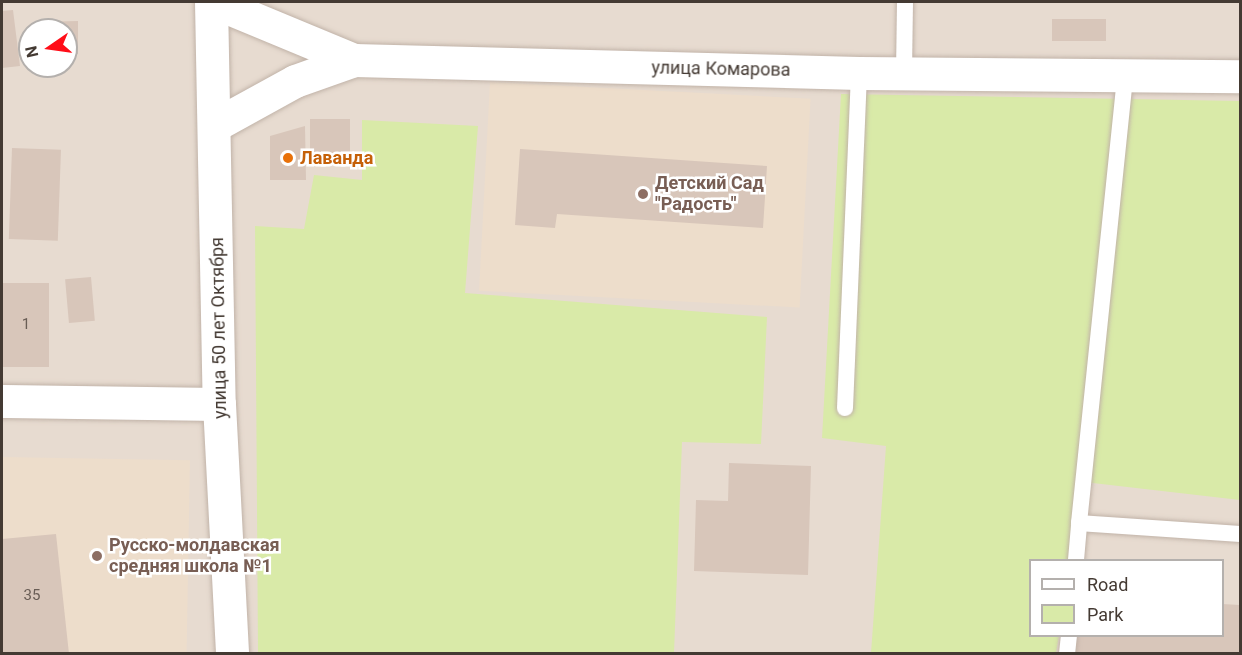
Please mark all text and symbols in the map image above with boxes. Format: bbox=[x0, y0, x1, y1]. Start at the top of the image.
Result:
north arrow bbox=[18, 18, 78, 78]
text: N bbox=[21, 44, 42, 59]
street label: улица Комарова bbox=[651, 57, 791, 81]
place label: Лаванда bbox=[300, 147, 373, 169]
marker: Лаванда bbox=[281, 151, 295, 165]
place label: Детский Сад "Радость" bbox=[655, 173, 764, 216]
marker: Детский Сад "Радость" bbox=[636, 187, 650, 201]
street label: улица 50 лет Октября bbox=[207, 237, 231, 419]
house number: 1 bbox=[22, 316, 30, 334]
place label: Русско-молдавская средняя школа №1 bbox=[109, 535, 280, 578]
marker: Русско-молдавская средняя школа №1 bbox=[90, 549, 104, 563]
legend bbox=[1029, 559, 1224, 637]
text: Road bbox=[1087, 574, 1128, 595]
house number: 35 bbox=[24, 587, 40, 605]
text: Park bbox=[1087, 604, 1123, 625]

